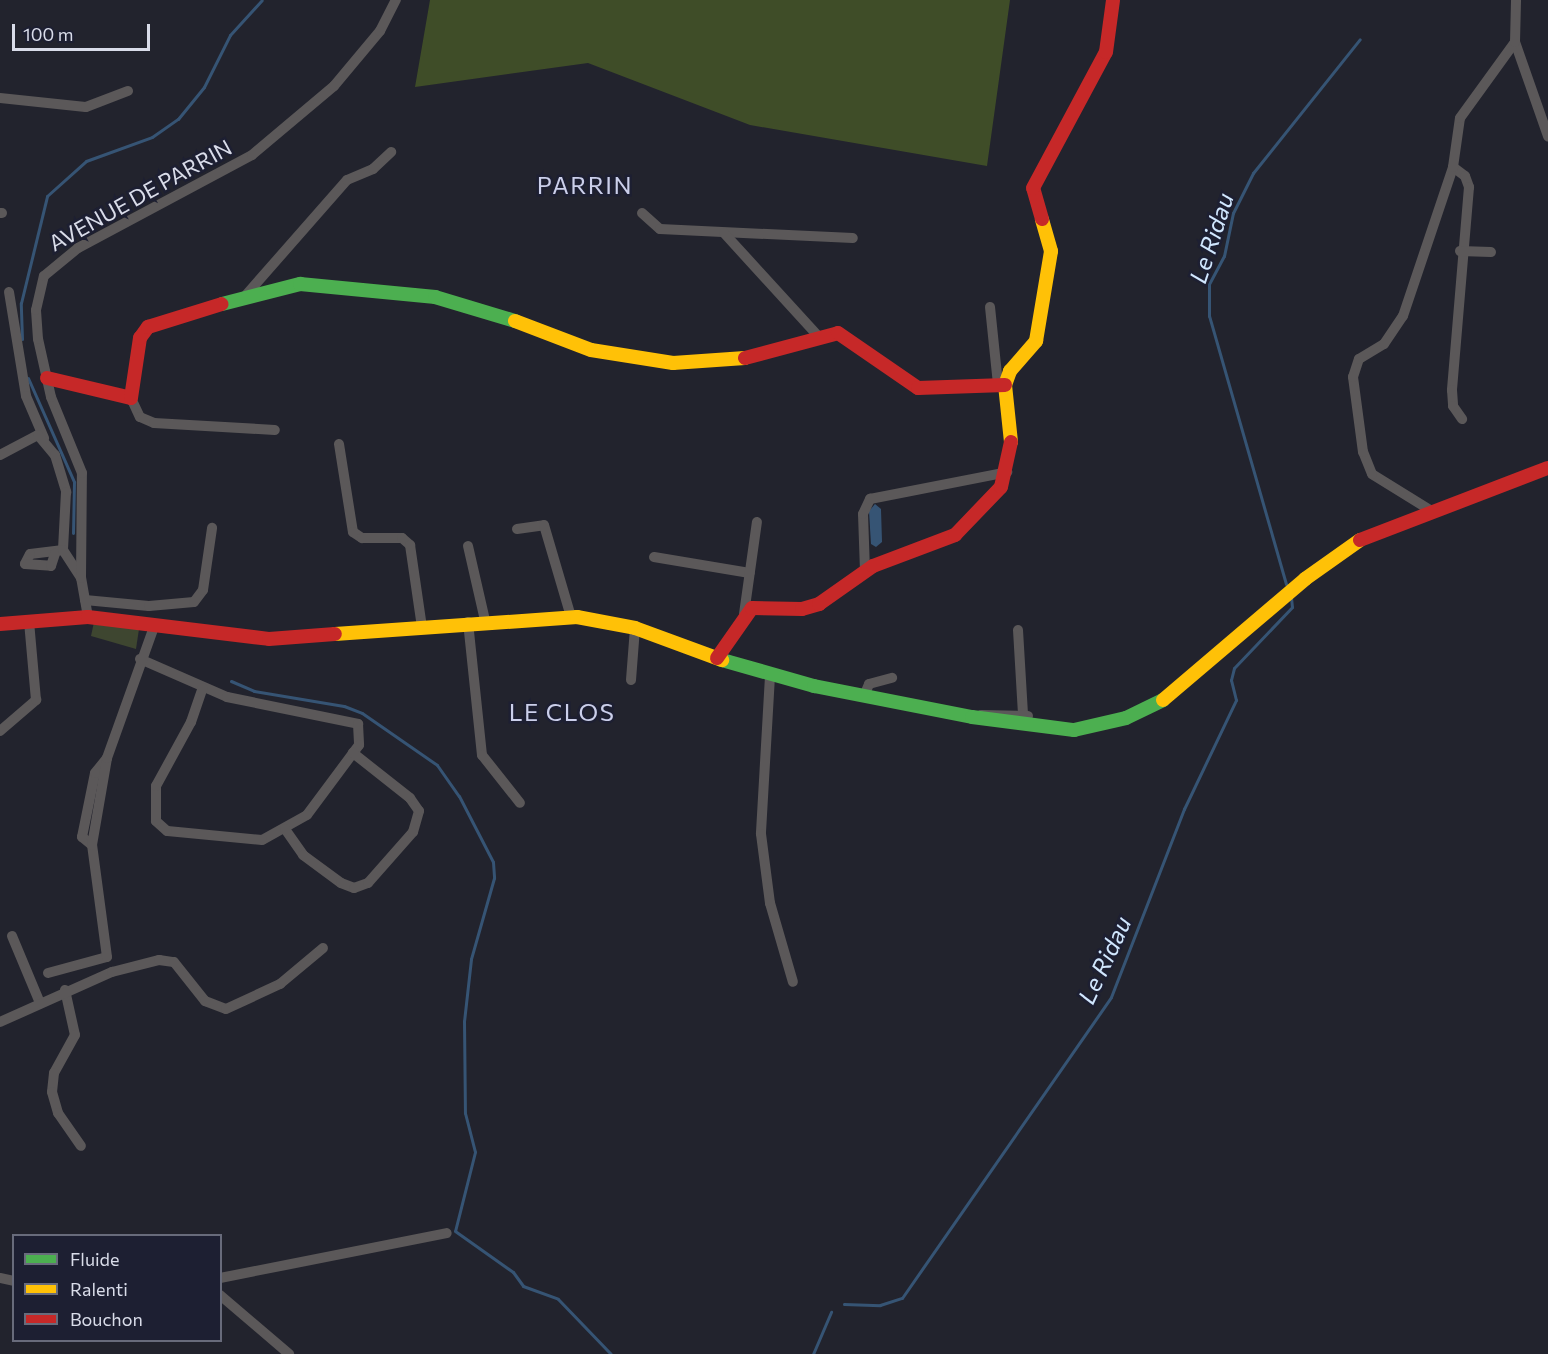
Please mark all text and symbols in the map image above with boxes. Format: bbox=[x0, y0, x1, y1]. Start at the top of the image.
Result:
scale bar bbox=[15, 12, 153, 50]
text: 100 m bbox=[23, 23, 73, 45]
street label: AVENUE DE PARRIN bbox=[44, 134, 236, 256]
district label: PARRIN bbox=[537, 171, 633, 199]
water label: Le Ridau bbox=[1183, 189, 1239, 287]
district label: LE CLOS bbox=[509, 698, 615, 726]
water label: Le Ridau bbox=[1071, 912, 1137, 1008]
legend bbox=[12, 1234, 222, 1342]
text: Fluide bbox=[70, 1248, 119, 1270]
text: Ralenti bbox=[70, 1278, 128, 1300]
text: Bouchon bbox=[70, 1308, 143, 1330]

